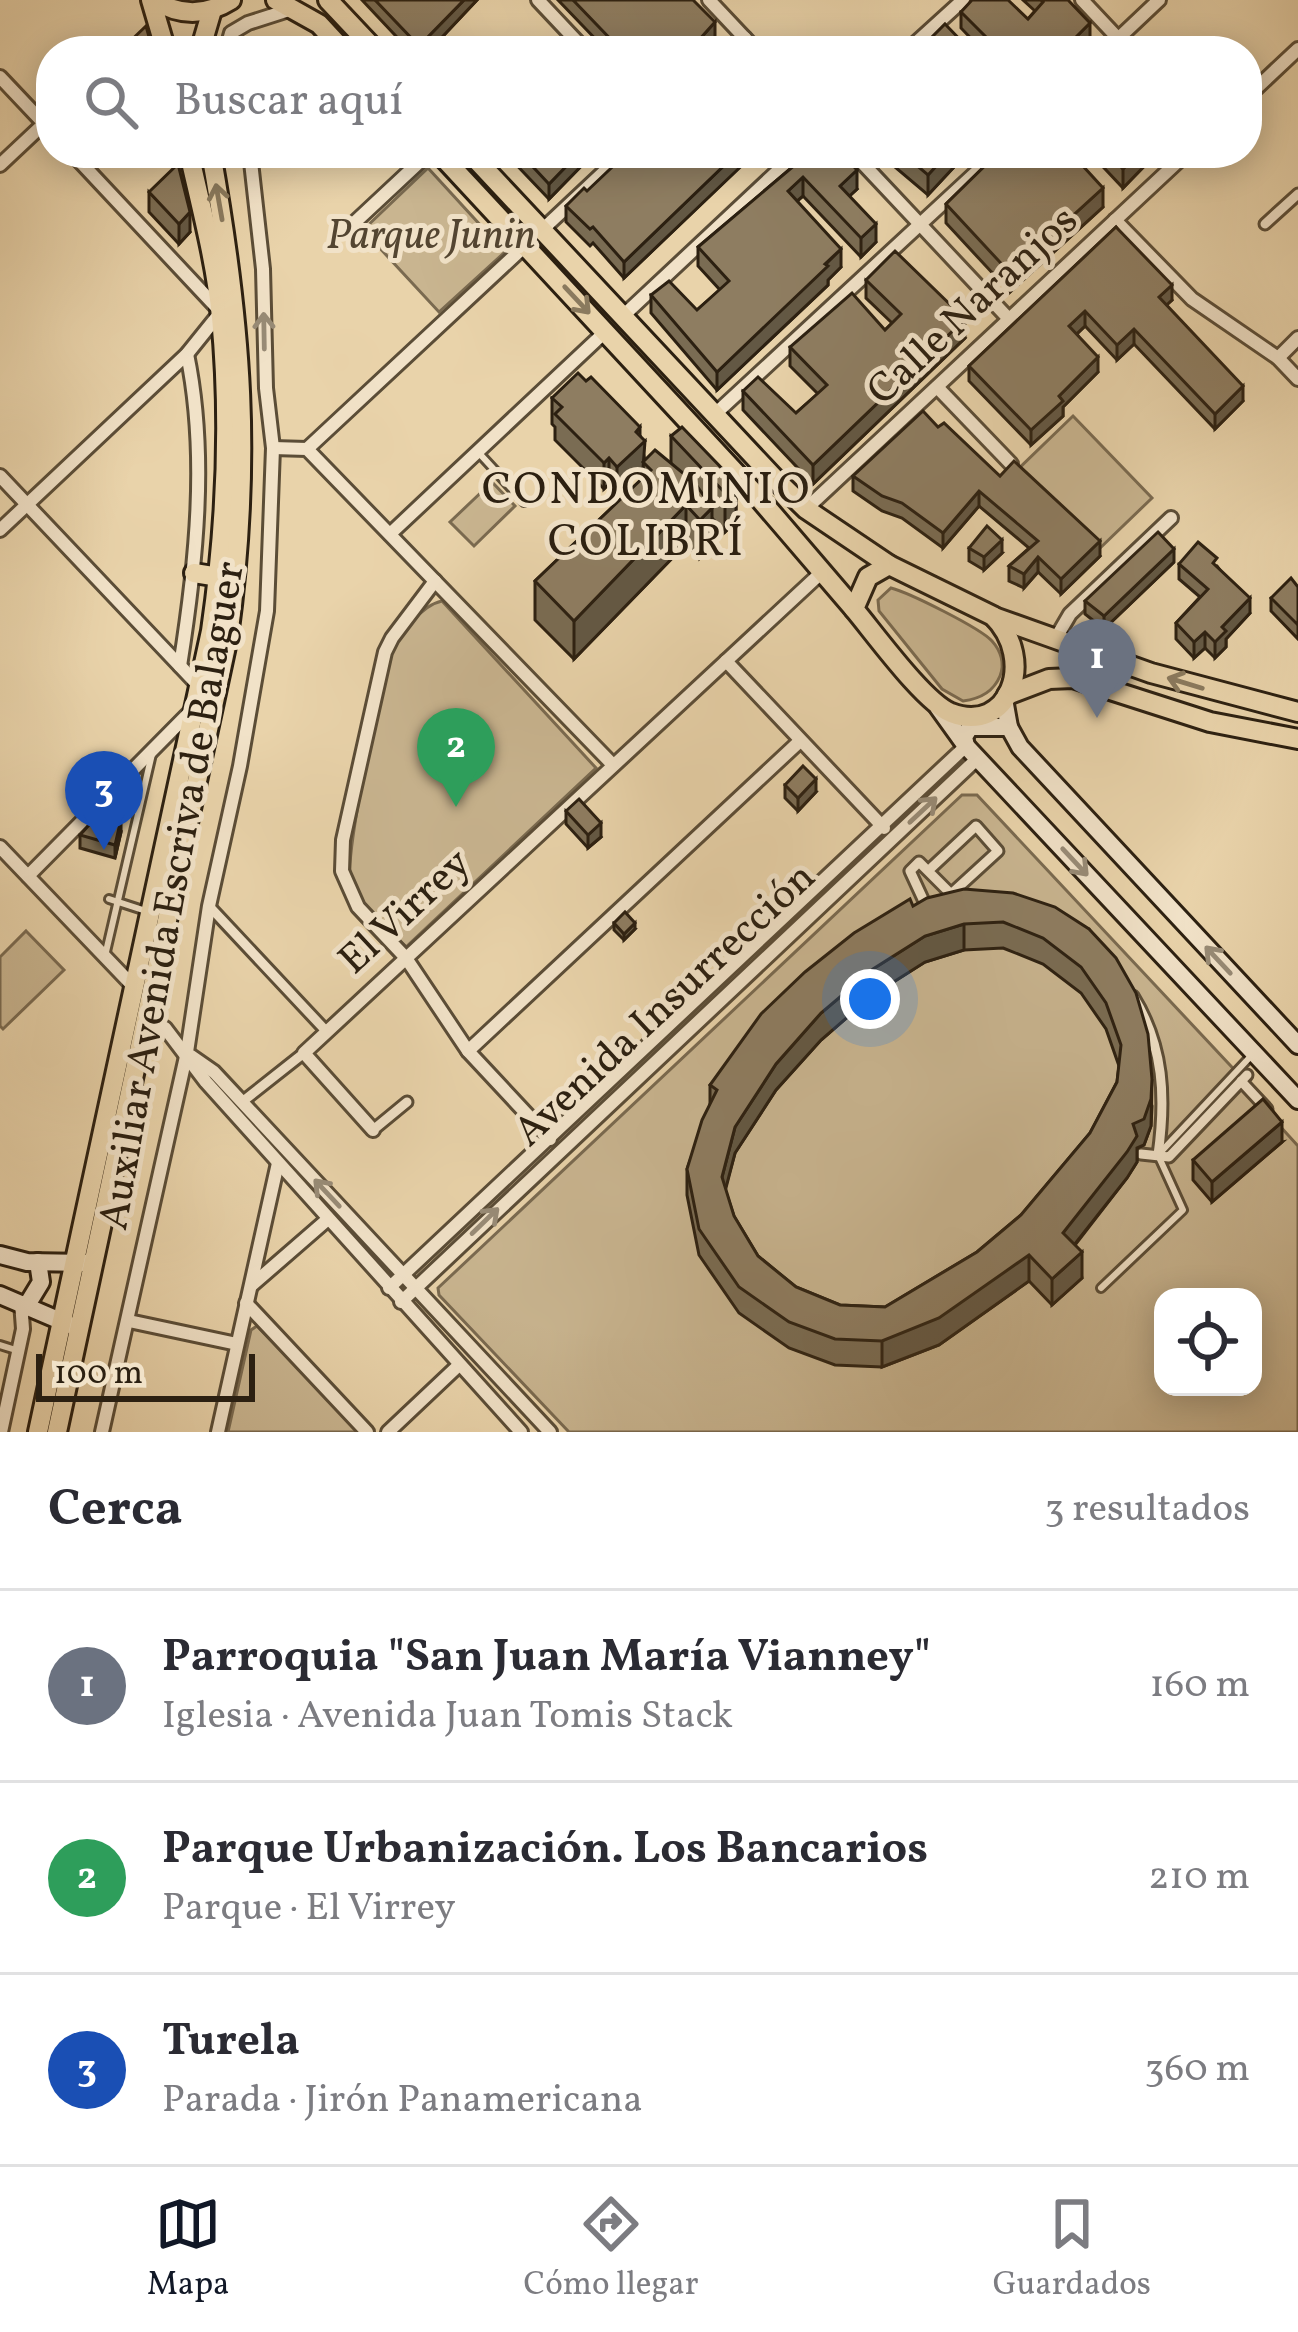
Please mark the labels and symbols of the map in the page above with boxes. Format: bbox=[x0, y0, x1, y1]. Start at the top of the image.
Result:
one-way arrow bbox=[207, 183, 230, 222]
street label: Calle Naranjos bbox=[855, 193, 1093, 421]
park label: Parque Junin bbox=[326, 208, 536, 267]
one-way arrow bbox=[562, 285, 590, 314]
one-way arrow bbox=[253, 312, 276, 351]
district label: CONDOMINIO COLIBRÍ bbox=[482, 460, 812, 575]
street label: Auxiliar Avenida Escriva de Balaguer bbox=[86, 557, 262, 1235]
pin: 1 bbox=[1058, 619, 1136, 718]
one-way arrow bbox=[1167, 671, 1205, 693]
pin: 2 bbox=[417, 708, 495, 807]
pin: 3 bbox=[65, 751, 143, 850]
one-way arrow bbox=[907, 797, 937, 825]
street label: El Virrey bbox=[327, 836, 485, 990]
one-way arrow bbox=[1060, 846, 1088, 876]
street label: Avenida Insurrección bbox=[502, 850, 830, 1162]
one-way arrow bbox=[1205, 945, 1233, 975]
your location bbox=[840, 969, 900, 1029]
one-way arrow bbox=[314, 1179, 342, 1208]
one-way arrow bbox=[470, 1208, 500, 1236]
scale bar bbox=[36, 1348, 255, 1401]

